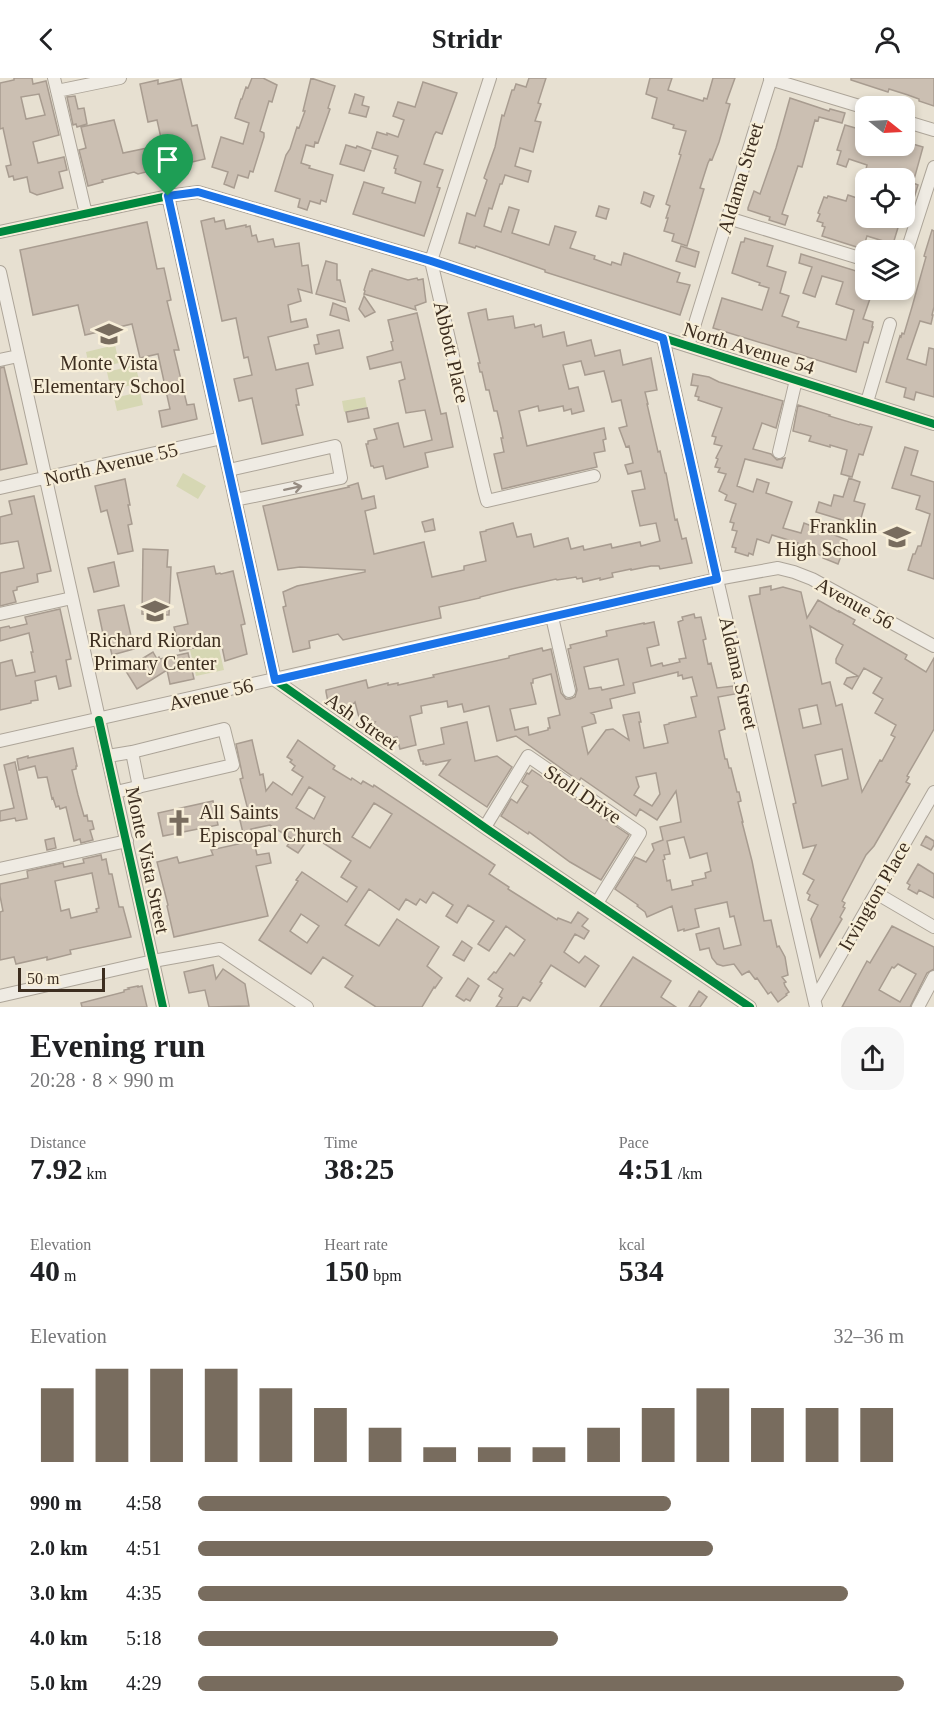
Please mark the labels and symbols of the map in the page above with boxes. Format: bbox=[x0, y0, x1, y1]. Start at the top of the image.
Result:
north arrow bbox=[855, 96, 915, 156]
street label: Aldama Street bbox=[713, 119, 767, 236]
pin bbox=[142, 134, 193, 196]
street label: Abbott Place bbox=[430, 299, 474, 405]
street label: North Avenue 54 bbox=[681, 318, 817, 378]
school or university icon: Monte Vista Elementary School bbox=[94, 319, 124, 349]
place label: Monte Vista Elementary School bbox=[33, 352, 186, 398]
street label: North Avenue 55 bbox=[42, 438, 180, 490]
one-way arrow bbox=[283, 482, 302, 494]
place label: Franklin High School bbox=[776, 515, 877, 561]
school or university icon: Franklin High School bbox=[882, 522, 912, 552]
street label: Avenue 56 bbox=[812, 573, 898, 633]
school or university icon: Richard Riordan Primary Center bbox=[140, 596, 170, 626]
street label: Aldama Street bbox=[715, 615, 763, 732]
place label: Richard Riordan Primary Center bbox=[89, 629, 221, 675]
street label: Avenue 56 bbox=[167, 674, 255, 714]
street label: Ash Street bbox=[321, 688, 403, 754]
street label: Stoll Drive bbox=[540, 760, 626, 828]
street label: Monte Vista Street bbox=[122, 785, 174, 936]
place label: All Saints Episcopal Church bbox=[199, 801, 342, 847]
church icon: All Saints Episcopal Church bbox=[164, 808, 194, 838]
street label: Irvington Place bbox=[834, 837, 915, 955]
scale bar bbox=[18, 965, 105, 992]

